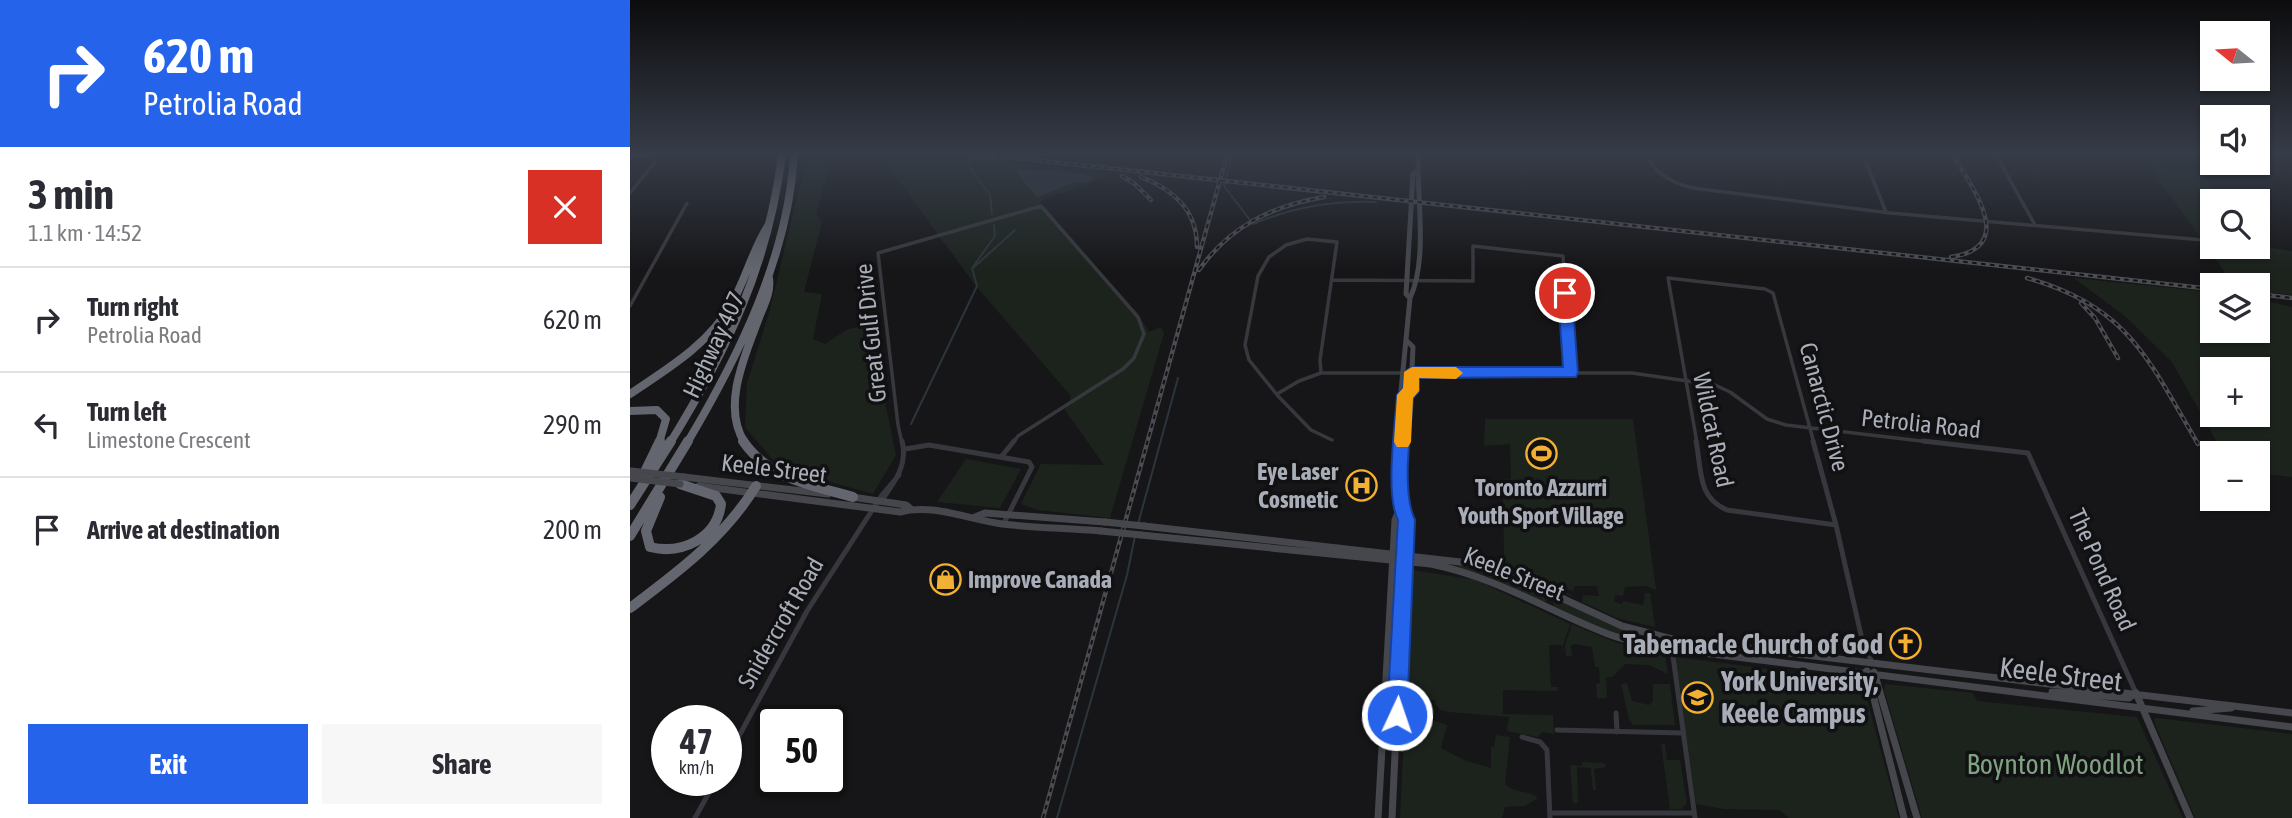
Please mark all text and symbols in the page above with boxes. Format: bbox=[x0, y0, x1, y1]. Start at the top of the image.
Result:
north arrow bbox=[2200, 21, 2270, 91]
map controls bbox=[2200, 21, 2270, 511]
text: 620 m bbox=[143, 27, 254, 83]
icon: right bbox=[28, 28, 119, 119]
text: Petrolia Road bbox=[143, 85, 303, 122]
button: sound bbox=[2200, 105, 2270, 175]
text: 3 min bbox=[28, 170, 114, 218]
button: close bbox=[528, 170, 602, 244]
button: search bbox=[2200, 189, 2270, 259]
text: 1.1 km · 14:52 bbox=[28, 220, 142, 246]
street label: Great Gulf Drive bbox=[850, 262, 891, 404]
pin bbox=[1535, 263, 1595, 323]
button: layers bbox=[2200, 273, 2270, 343]
icon: arrive bbox=[1546, 274, 1584, 312]
street label: Highway 407 bbox=[677, 288, 750, 402]
text: Turn right bbox=[87, 292, 178, 322]
icon: right bbox=[28, 301, 66, 339]
text: 620 m bbox=[543, 305, 602, 335]
text: Petrolia Road bbox=[87, 322, 202, 348]
street label: Canarctic Drive bbox=[1794, 340, 1855, 474]
button: + bbox=[2200, 357, 2270, 427]
street label: Wildcat Road bbox=[1688, 370, 1739, 490]
text: Turn left bbox=[87, 397, 167, 427]
street label: Petrolia Road bbox=[1860, 404, 1982, 443]
icon: left bbox=[28, 406, 66, 444]
text: 290 m bbox=[543, 410, 602, 440]
text: Limestone Crescent bbox=[87, 427, 251, 453]
sports icon: Toronto Azzurri Youth Sport Village bbox=[1524, 437, 1558, 471]
button: − bbox=[2200, 441, 2270, 511]
street label: Keele Street bbox=[720, 449, 828, 488]
place label: Eye Laser Cosmetic bbox=[1257, 458, 1339, 513]
hospital icon: Eye Laser Cosmetic bbox=[1344, 469, 1378, 503]
place label: Toronto Azzurri Youth Sport Village bbox=[1457, 474, 1624, 529]
street label: The Pond Road bbox=[2064, 505, 2141, 635]
icon: arrive bbox=[28, 511, 66, 549]
text: Arrive at destination bbox=[87, 515, 280, 545]
text: 200 m bbox=[543, 515, 602, 545]
street label: Keele Street bbox=[1460, 541, 1568, 606]
street label: Snidercroft Road bbox=[732, 553, 829, 693]
shop icon: Improve Canada bbox=[928, 563, 962, 597]
place label: Improve Canada bbox=[968, 566, 1112, 593]
church icon: Tabernacle Church of God bbox=[1889, 627, 1923, 661]
place label: Tabernacle Church of God bbox=[1623, 628, 1883, 660]
street label: Keele Street bbox=[1998, 651, 2124, 697]
place label: York University, Keele Campus bbox=[1720, 665, 1878, 729]
position arrow bbox=[1360, 678, 1434, 752]
school or university icon: York University, Keele Campus bbox=[1681, 680, 1715, 714]
speed limit sign: 50 bbox=[756, 705, 847, 796]
text: 47 bbox=[680, 721, 713, 761]
button: Exit bbox=[28, 724, 308, 804]
button: Share bbox=[322, 724, 602, 804]
park label: Boynton Woodlot bbox=[1966, 748, 2144, 780]
text: km/h bbox=[679, 757, 714, 778]

